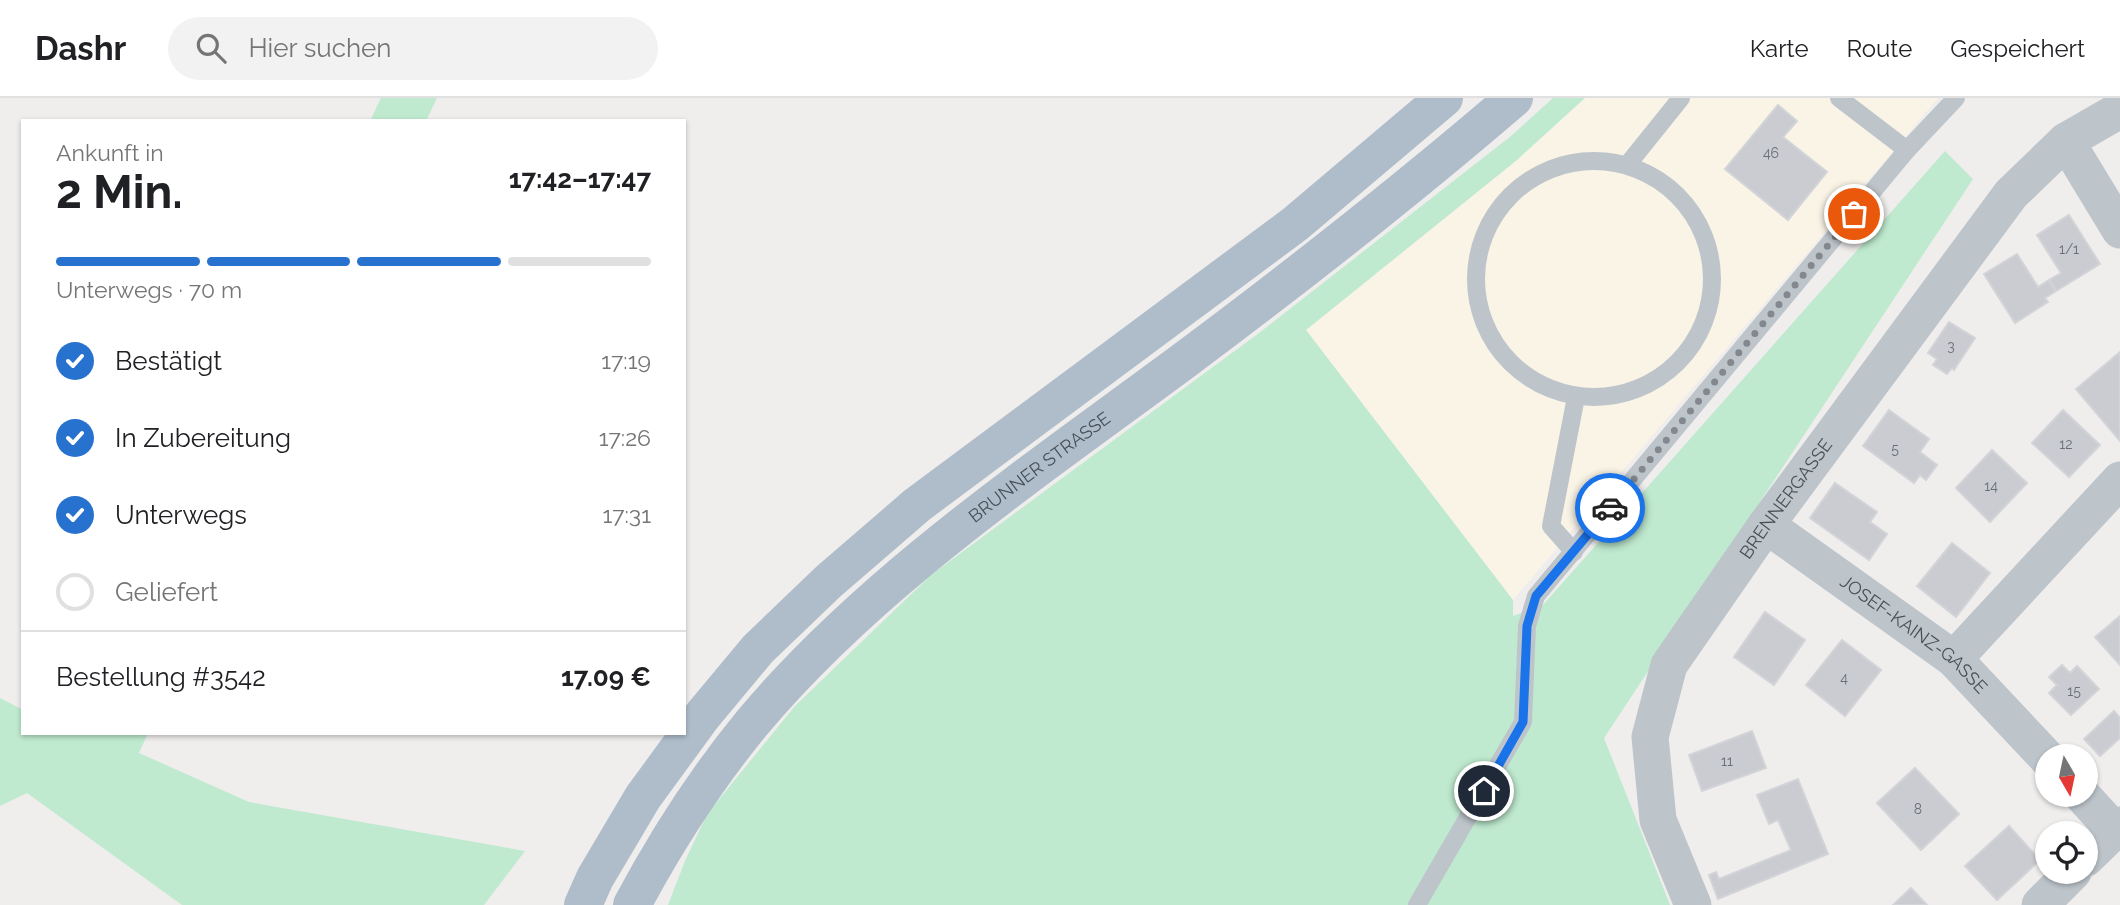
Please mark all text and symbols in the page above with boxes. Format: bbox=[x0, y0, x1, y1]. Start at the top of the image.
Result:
search box bbox=[168, 17, 658, 80]
text: Dashr bbox=[35, 29, 126, 68]
icon: search bbox=[192, 29, 230, 67]
text: Hier suchen bbox=[248, 33, 392, 63]
text: Karte bbox=[1750, 34, 1809, 63]
text: Route bbox=[1847, 34, 1912, 63]
text: Gespeichert bbox=[1950, 34, 2085, 63]
text: Ankunft in bbox=[56, 139, 164, 166]
house number: 46 bbox=[1763, 145, 1779, 161]
text: 17:42–17:47 bbox=[509, 164, 651, 194]
text: 2 Min. bbox=[56, 165, 183, 219]
pin bbox=[1824, 184, 1884, 244]
icon: bag bbox=[1835, 195, 1873, 233]
house number: 1/1 bbox=[2059, 241, 2079, 257]
text: Unterwegs · 70 m bbox=[56, 276, 242, 303]
house number: 3 bbox=[1947, 338, 1955, 354]
icon: check bbox=[56, 342, 94, 380]
text: Bestätigt bbox=[115, 346, 222, 376]
text: 17:19 bbox=[601, 347, 651, 374]
street label: BRUNNER STRASSE bbox=[964, 407, 1114, 527]
icon: check bbox=[56, 419, 94, 457]
text: In Zubereitung bbox=[115, 423, 291, 453]
text: 17:26 bbox=[599, 424, 651, 451]
street label: BRENNERGASSE bbox=[1735, 435, 1836, 562]
house number: 12 bbox=[2059, 436, 2073, 452]
house number: 5 bbox=[1891, 441, 1899, 457]
courier bbox=[1575, 473, 1645, 543]
house number: 14 bbox=[1984, 478, 1998, 494]
icon: car bbox=[1591, 489, 1629, 527]
icon: check bbox=[56, 496, 94, 534]
text: Unterwegs bbox=[115, 500, 247, 530]
text: 17:31 bbox=[603, 501, 651, 528]
street label: JOSEF-KAINZ-GASSE bbox=[1836, 570, 1992, 698]
text: Geliefert bbox=[115, 577, 218, 607]
text: Bestellung #3542 bbox=[56, 662, 266, 692]
text: 17.09 € bbox=[561, 662, 651, 692]
house number: 4 bbox=[1840, 670, 1848, 686]
house number: 15 bbox=[2067, 683, 2081, 699]
north arrow bbox=[2035, 744, 2098, 807]
map controls bbox=[2035, 744, 2098, 884]
house number: 11 bbox=[1721, 753, 1733, 769]
pin bbox=[1454, 761, 1514, 821]
icon: home bbox=[1465, 772, 1503, 810]
house number: 8 bbox=[1914, 801, 1922, 817]
button: locate bbox=[2035, 821, 2098, 884]

